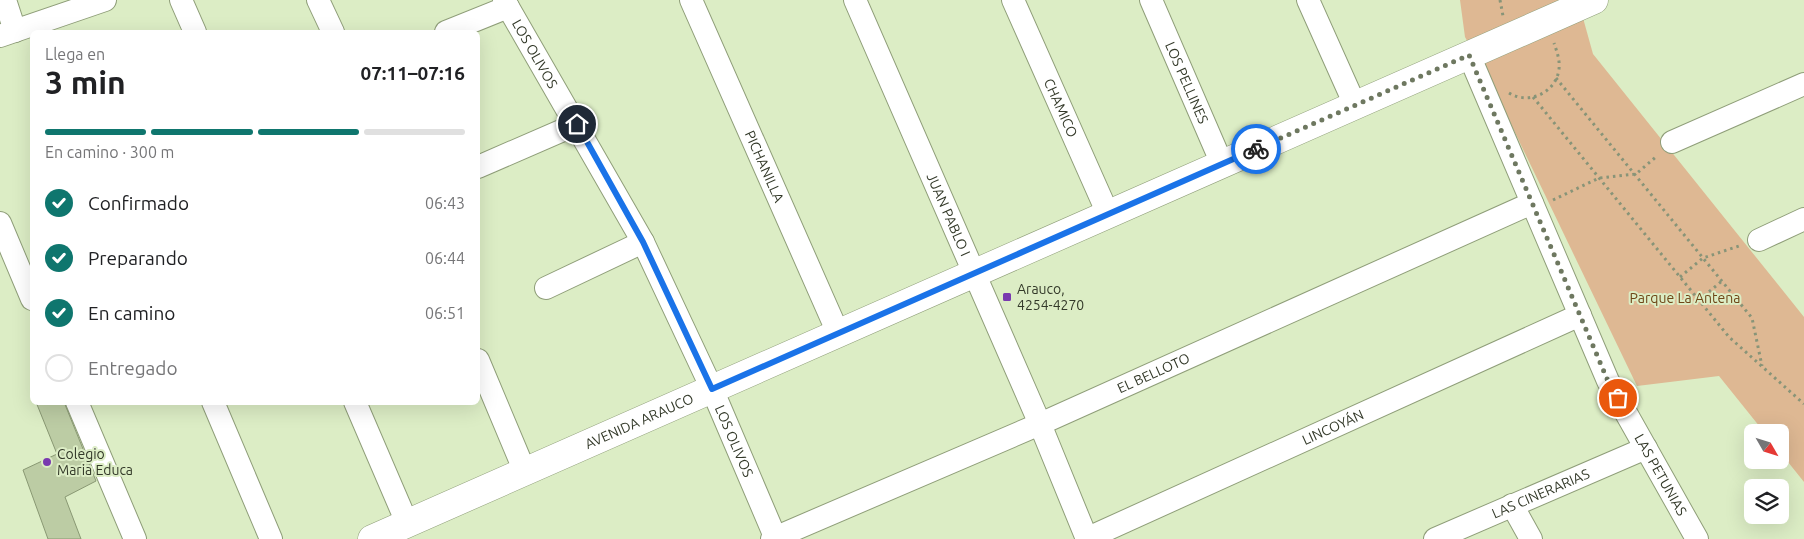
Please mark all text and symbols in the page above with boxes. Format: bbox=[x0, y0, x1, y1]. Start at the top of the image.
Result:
street label: LOS OLIVOS bbox=[509, 17, 561, 91]
street label: LOS PELLINES bbox=[1162, 39, 1211, 126]
text: Llega en bbox=[45, 45, 105, 63]
text: 07:11–07:16 bbox=[360, 62, 465, 84]
text: 3 min bbox=[45, 64, 126, 100]
street label: CHAMICO bbox=[1041, 76, 1081, 140]
pin bbox=[556, 103, 598, 145]
icon: home bbox=[563, 110, 591, 138]
courier bbox=[1231, 124, 1281, 174]
street label: PICHANILLA bbox=[742, 128, 787, 205]
icon: bike bbox=[1242, 135, 1270, 163]
text: En camino · 300 m bbox=[45, 143, 174, 161]
street label: JUAN PABLO I bbox=[923, 171, 974, 258]
icon: check bbox=[45, 189, 73, 217]
text: Confirmado bbox=[88, 192, 189, 214]
text: 06:43 bbox=[425, 194, 465, 212]
icon: check bbox=[45, 244, 73, 272]
text: Preparando bbox=[88, 247, 188, 269]
text: 06:44 bbox=[425, 249, 465, 267]
place label: Arauco, 4254-4270 bbox=[1017, 281, 1084, 313]
park label: Parque La Antena bbox=[1630, 290, 1740, 306]
marker: Arauco, 4254-4270 bbox=[1001, 291, 1013, 303]
icon: check bbox=[45, 299, 73, 327]
text: En camino bbox=[88, 302, 175, 324]
text: 06:51 bbox=[425, 304, 465, 322]
street label: EL BELLOTO bbox=[1115, 350, 1192, 396]
text: Entregado bbox=[88, 357, 178, 379]
pin bbox=[1597, 377, 1639, 419]
icon: bag bbox=[1604, 384, 1632, 412]
street label: AVENIDA ARAUCO bbox=[582, 390, 696, 452]
street label: LOS OLIVOS bbox=[712, 403, 757, 479]
street label: LINCOYÁN bbox=[1300, 406, 1366, 448]
north arrow bbox=[1744, 424, 1789, 469]
map controls bbox=[1744, 424, 1789, 524]
street label: LAS PETUNIAS bbox=[1631, 431, 1690, 518]
place label: Colegio Maria Educa bbox=[57, 446, 133, 478]
marker: Colegio Maria Educa bbox=[41, 456, 53, 468]
street label: LAS CINERARIAS bbox=[1489, 465, 1592, 522]
button: layers bbox=[1744, 479, 1789, 524]

